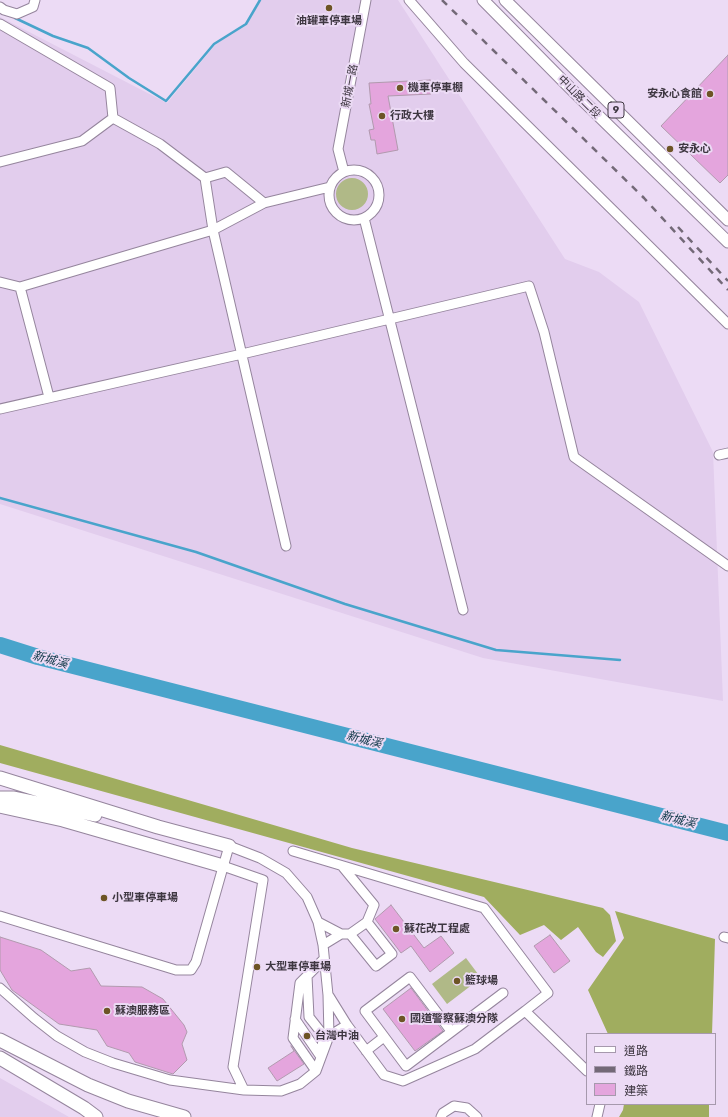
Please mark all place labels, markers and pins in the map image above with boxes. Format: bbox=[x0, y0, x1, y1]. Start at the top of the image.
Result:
marker: 油罐車停車場 bbox=[324, 3, 334, 13]
place label: 油罐車停車場 bbox=[296, 14, 362, 28]
place label: 機車停車棚 bbox=[408, 81, 463, 95]
marker: 機車停車棚 bbox=[395, 83, 405, 93]
place label: 安永心食館 bbox=[647, 87, 702, 101]
marker: 安永心食館 bbox=[705, 89, 715, 99]
place label: 行政大樓 bbox=[390, 109, 434, 123]
marker: 行政大樓 bbox=[377, 111, 387, 121]
place label: 安永心 bbox=[678, 142, 711, 156]
marker: 安永心 bbox=[665, 144, 675, 154]
place label: 小型車停車場 bbox=[112, 891, 178, 905]
marker: 小型車停車場 bbox=[99, 893, 109, 903]
place label: 蘇花改工程處 bbox=[404, 922, 470, 936]
marker: 蘇花改工程處 bbox=[391, 924, 401, 934]
place label: 大型車停車場 bbox=[265, 960, 331, 974]
marker: 大型車停車場 bbox=[252, 962, 262, 972]
place label: 籃球場 bbox=[465, 974, 498, 988]
marker: 籃球場 bbox=[452, 976, 462, 986]
place label: 蘇澳服務區 bbox=[115, 1004, 170, 1018]
marker: 蘇澳服務區 bbox=[102, 1006, 112, 1016]
place label: 國道警察蘇澳分隊 bbox=[410, 1012, 498, 1026]
marker: 國道警察蘇澳分隊 bbox=[397, 1014, 407, 1024]
place label: 台灣中油 bbox=[315, 1029, 359, 1043]
marker: 台灣中油 bbox=[302, 1031, 312, 1041]

